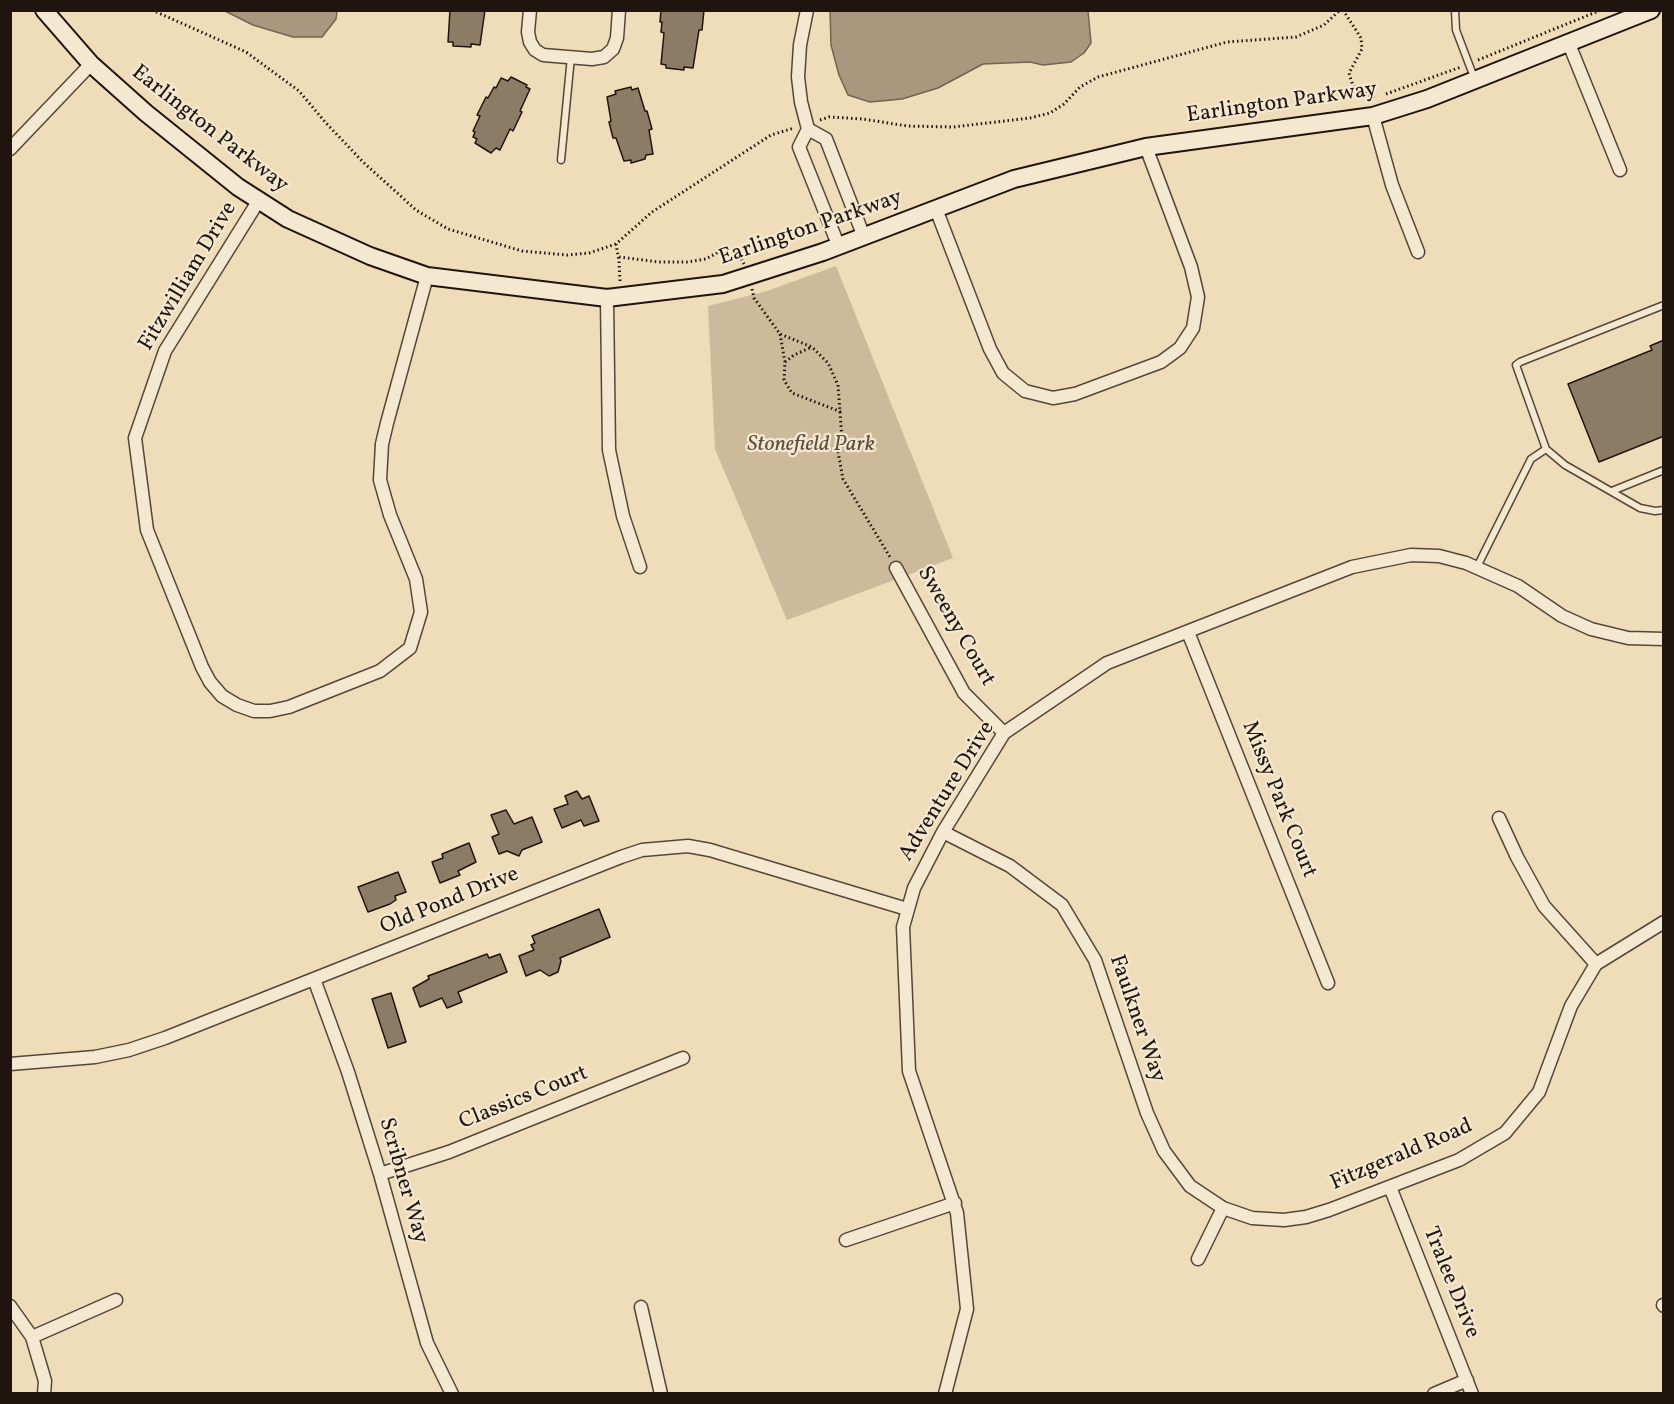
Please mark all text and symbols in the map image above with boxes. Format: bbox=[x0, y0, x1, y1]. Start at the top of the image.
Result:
street label: Earlington Parkway bbox=[125, 61, 293, 199]
street label: Earlington Parkway bbox=[1185, 78, 1379, 130]
street label: Earlington Parkway bbox=[716, 185, 906, 273]
street label: Fitzwilliam Drive bbox=[134, 198, 244, 356]
park label: Stonefield Park bbox=[747, 433, 875, 459]
street label: Sweeny Court bbox=[910, 562, 1000, 692]
street label: Adventure Drive bbox=[894, 717, 1002, 867]
street label: Missy Park Court bbox=[1235, 718, 1321, 882]
street label: Old Pond Drive bbox=[377, 862, 523, 942]
street label: Faulkner Way bbox=[1102, 952, 1170, 1086]
street label: Classics Court bbox=[456, 1061, 592, 1137]
street label: Fitzgerald Road bbox=[1327, 1114, 1477, 1198]
street label: Scribner Way bbox=[371, 1115, 433, 1247]
street label: Tralee Drive bbox=[1416, 1223, 1484, 1343]

